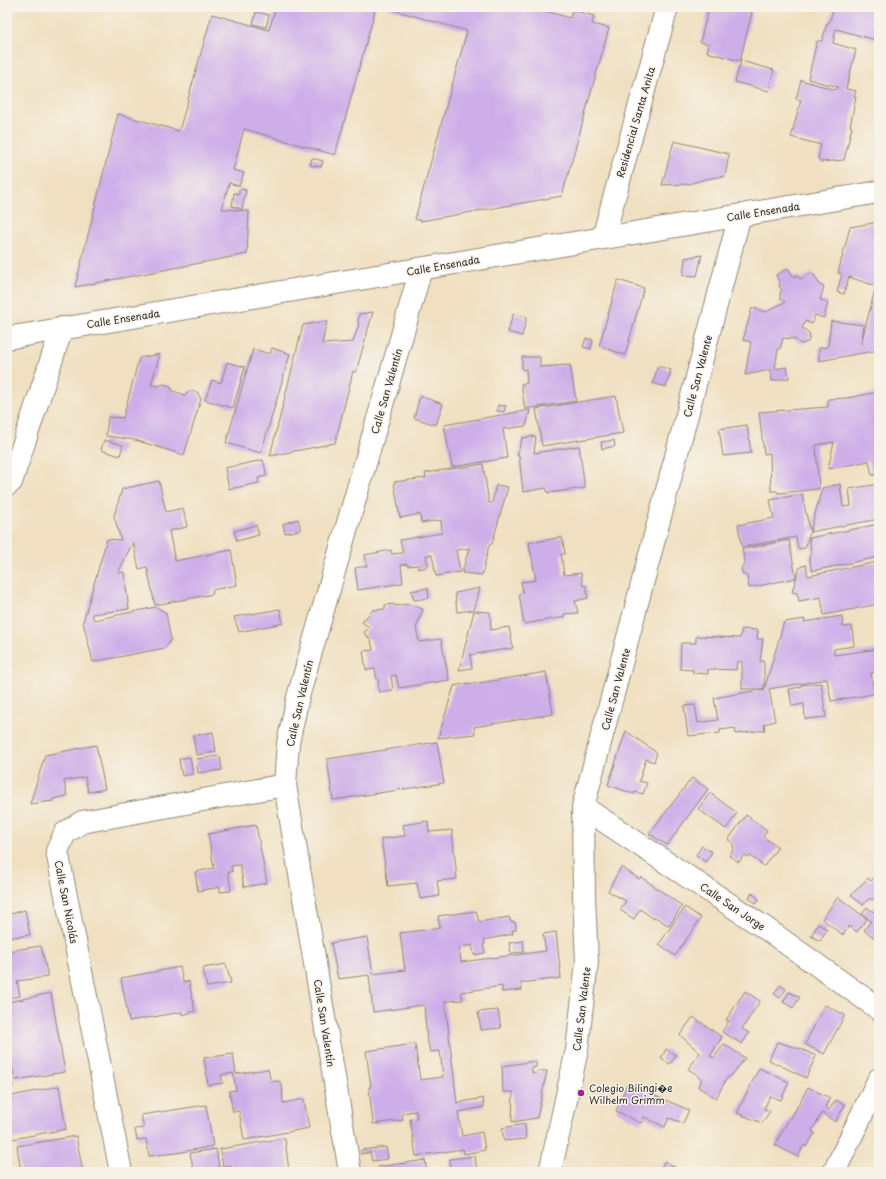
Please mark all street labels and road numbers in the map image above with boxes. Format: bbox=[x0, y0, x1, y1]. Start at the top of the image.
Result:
street label: Residencial Santa Anita bbox=[612, 64, 658, 179]
street label: Calle Ensenada bbox=[725, 198, 801, 224]
street label: Calle Ensenada bbox=[405, 251, 481, 279]
street label: Calle Ensenada bbox=[85, 305, 161, 331]
street label: Calle San Valente bbox=[679, 333, 715, 419]
street label: Calle San Valentín bbox=[367, 346, 405, 436]
street label: Calle San Valente bbox=[597, 646, 633, 732]
street label: Calle San Valentín bbox=[282, 658, 316, 748]
street label: Calle San Nicolás bbox=[52, 859, 83, 945]
street label: Calle San Jorge bbox=[697, 879, 769, 933]
street label: Calle San Valente bbox=[568, 966, 594, 1052]
street label: Calle San Valentín bbox=[311, 978, 339, 1068]

